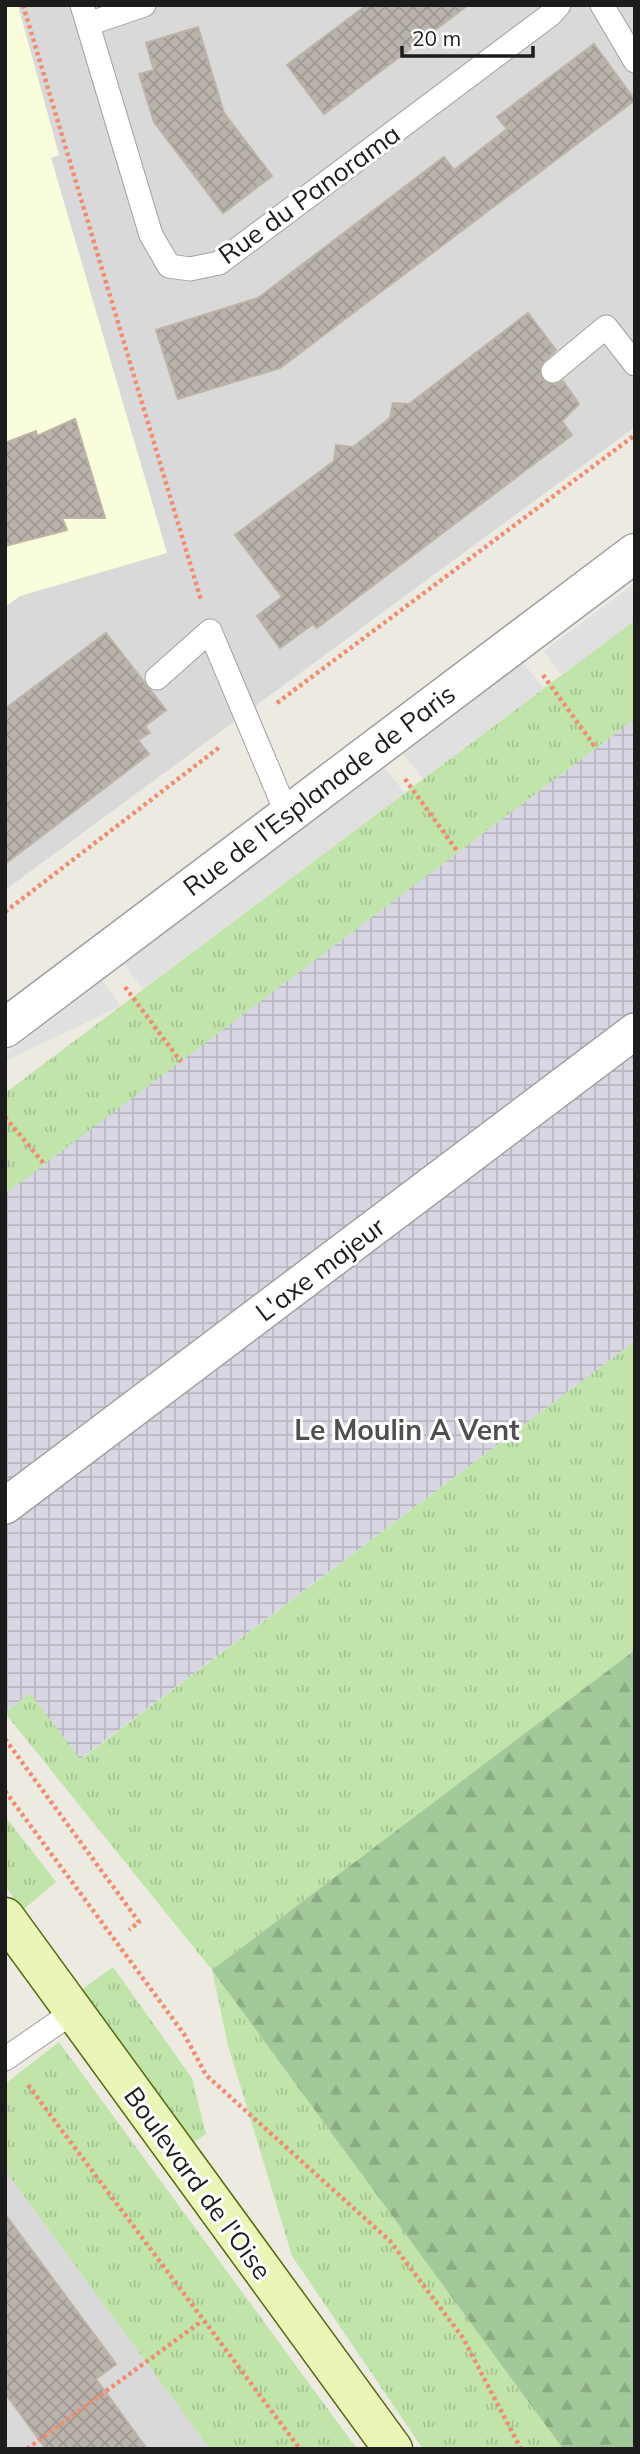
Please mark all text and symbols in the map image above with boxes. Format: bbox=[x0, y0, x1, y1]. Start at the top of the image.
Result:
scale bar bbox=[402, 14, 533, 58]
text: 20 m bbox=[412, 25, 461, 51]
street label: Rue du Panorama bbox=[212, 117, 406, 271]
street label: Rue de l'Esplanade de Paris bbox=[176, 677, 462, 903]
street label: L'axe majeur bbox=[249, 1209, 392, 1328]
district label: Le Moulin A Vent bbox=[294, 1412, 520, 1447]
street label: Boulevard de l'Oise bbox=[117, 2080, 279, 2286]

